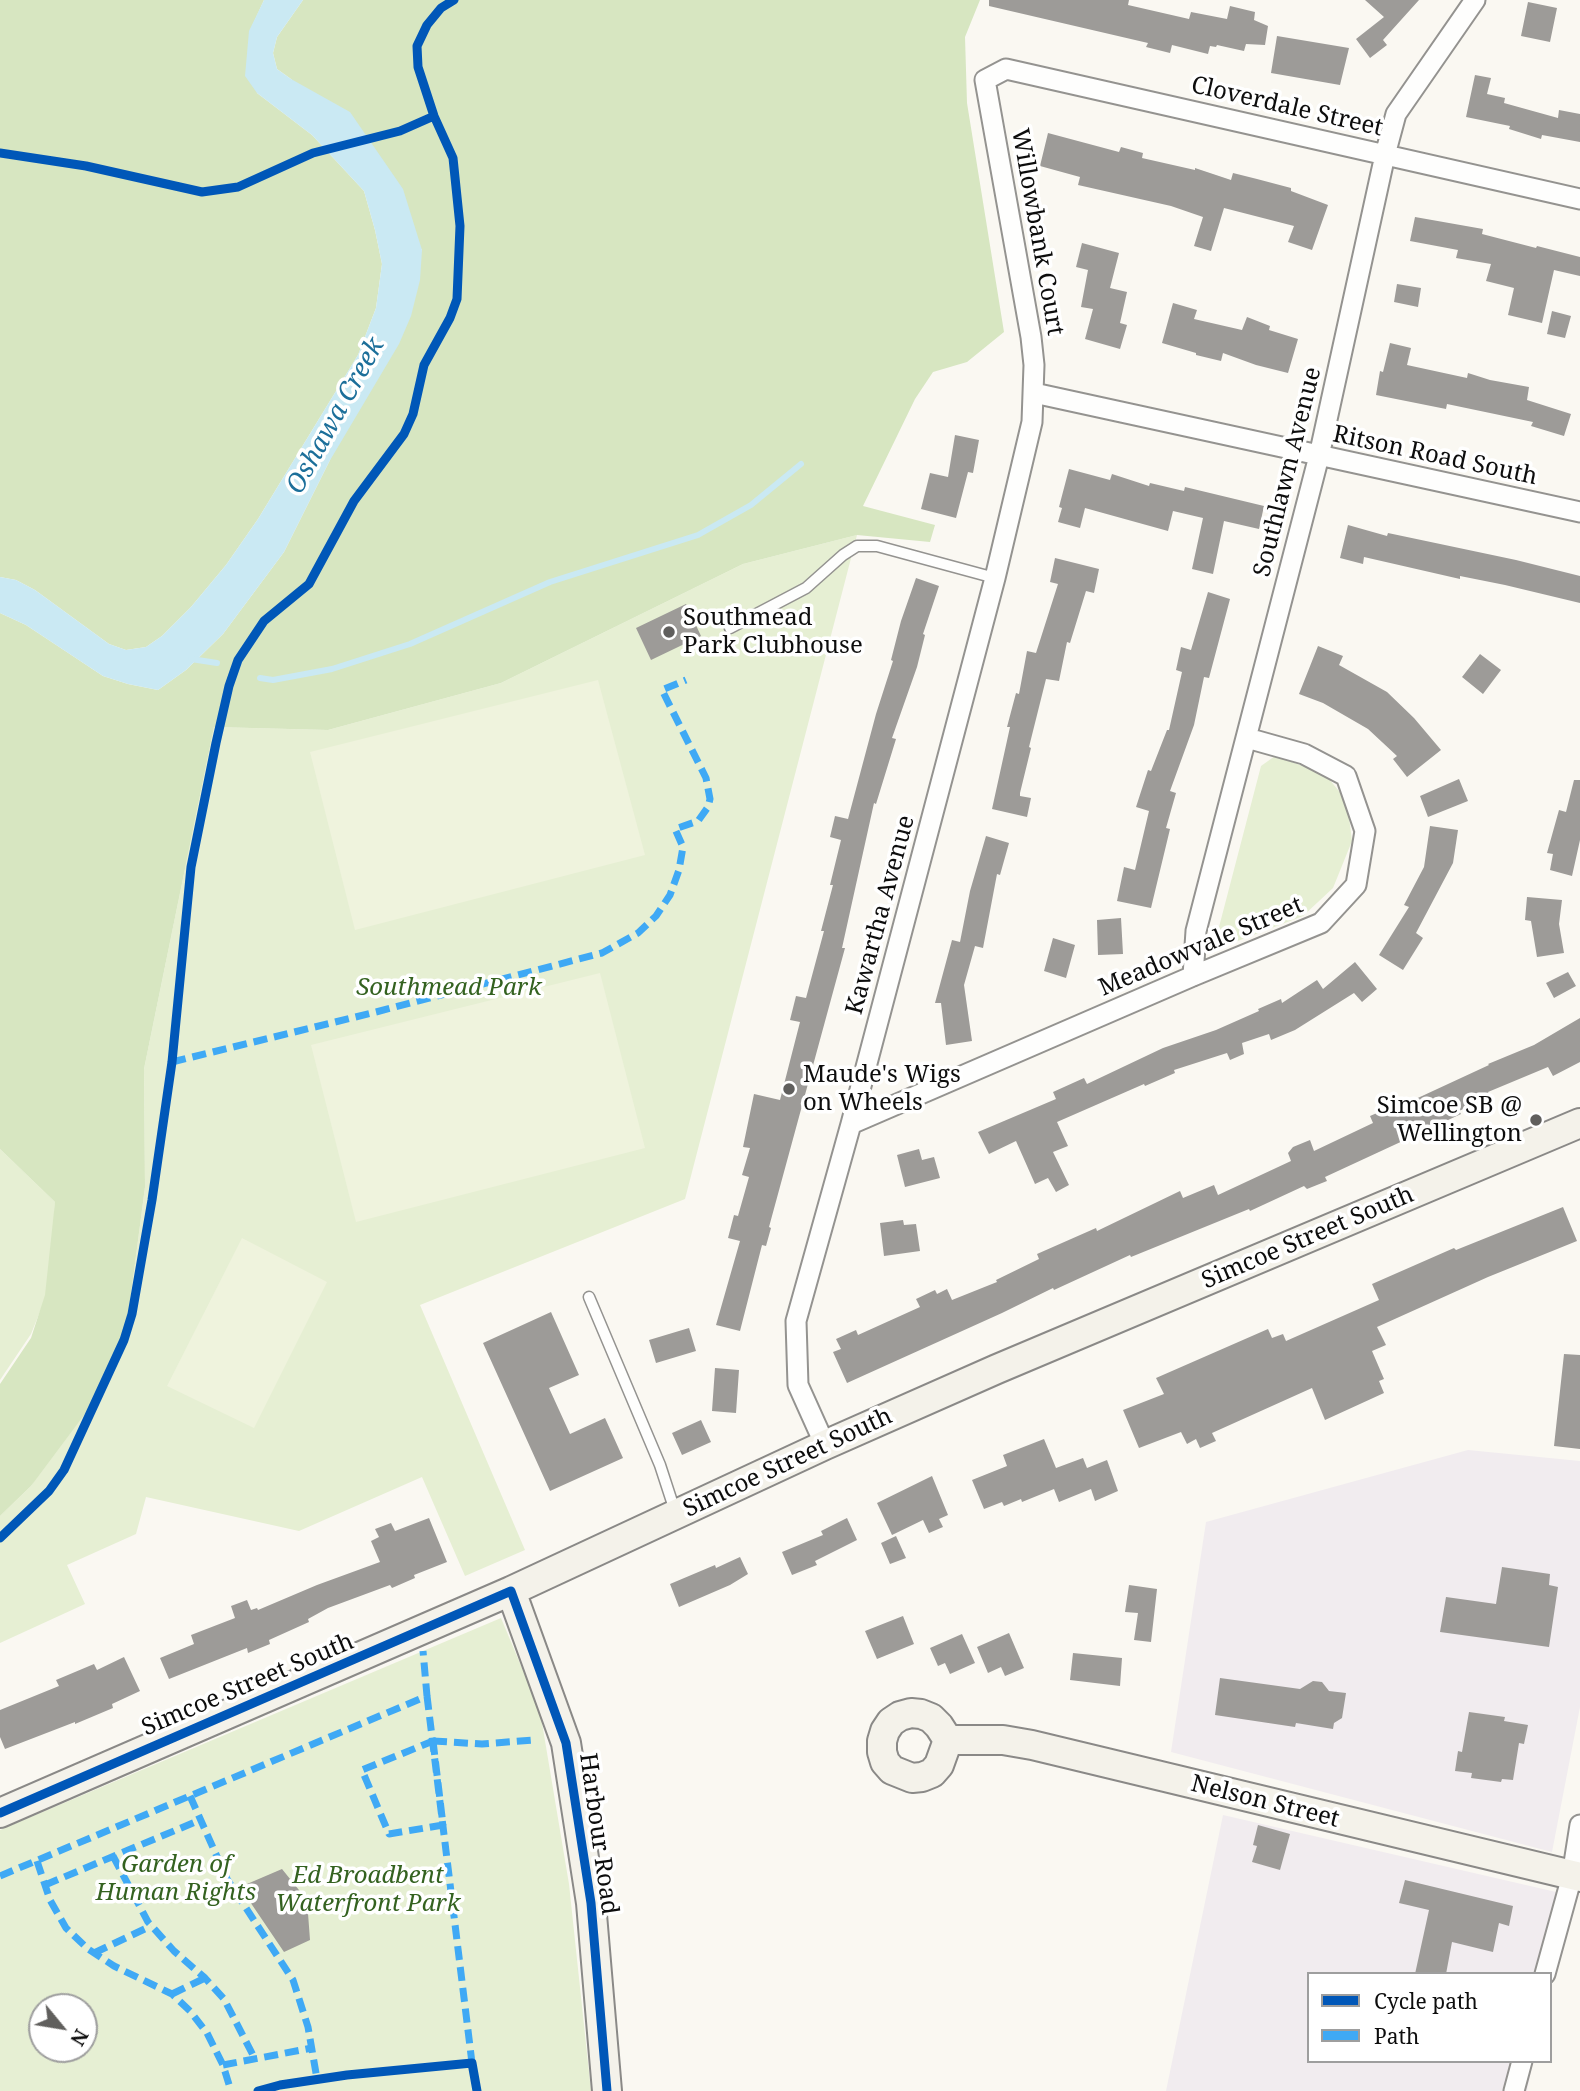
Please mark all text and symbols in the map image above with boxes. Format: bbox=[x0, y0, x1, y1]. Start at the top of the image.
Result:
street label: Cloverdale Street bbox=[1188, 71, 1386, 143]
street label: Willowbank Court bbox=[1005, 126, 1069, 338]
water label: Oshawa Creek bbox=[280, 333, 392, 499]
street label: Southlawn Avenue bbox=[1248, 364, 1328, 580]
street label: Ritson Road South bbox=[1330, 420, 1540, 492]
place label: Southmead Park Clubhouse bbox=[683, 604, 863, 660]
marker: Southmead Park Clubhouse bbox=[661, 624, 677, 640]
street label: Kawartha Avenue bbox=[841, 812, 921, 1018]
street label: Meadowvale Street bbox=[1095, 891, 1307, 1003]
park label: Southmead Park bbox=[356, 974, 542, 1002]
place label: Maude's Wigs on Wheels bbox=[803, 1061, 961, 1117]
marker: Maude's Wigs on Wheels bbox=[781, 1081, 797, 1097]
place label: Simcoe SB @ Wellington bbox=[1377, 1092, 1522, 1148]
marker: Simcoe SB @ Wellington bbox=[1528, 1112, 1544, 1128]
street label: Simcoe Street South bbox=[1198, 1180, 1418, 1296]
street label: Simcoe Street South bbox=[679, 1402, 897, 1524]
street label: Simcoe Street South bbox=[138, 1627, 358, 1743]
street label: Harbour Road bbox=[572, 1751, 624, 1917]
street label: Nelson Street bbox=[1188, 1770, 1342, 1834]
park label: Garden of Human Rights bbox=[96, 1851, 256, 1907]
park label: Ed Broadbent Waterfront Park bbox=[276, 1862, 460, 1918]
legend bbox=[1307, 1972, 1552, 2063]
text: Cycle path bbox=[1374, 1987, 1478, 2015]
north arrow bbox=[28, 1993, 98, 2063]
text: Path bbox=[1374, 2022, 1419, 2050]
text: N bbox=[64, 2025, 94, 2050]

